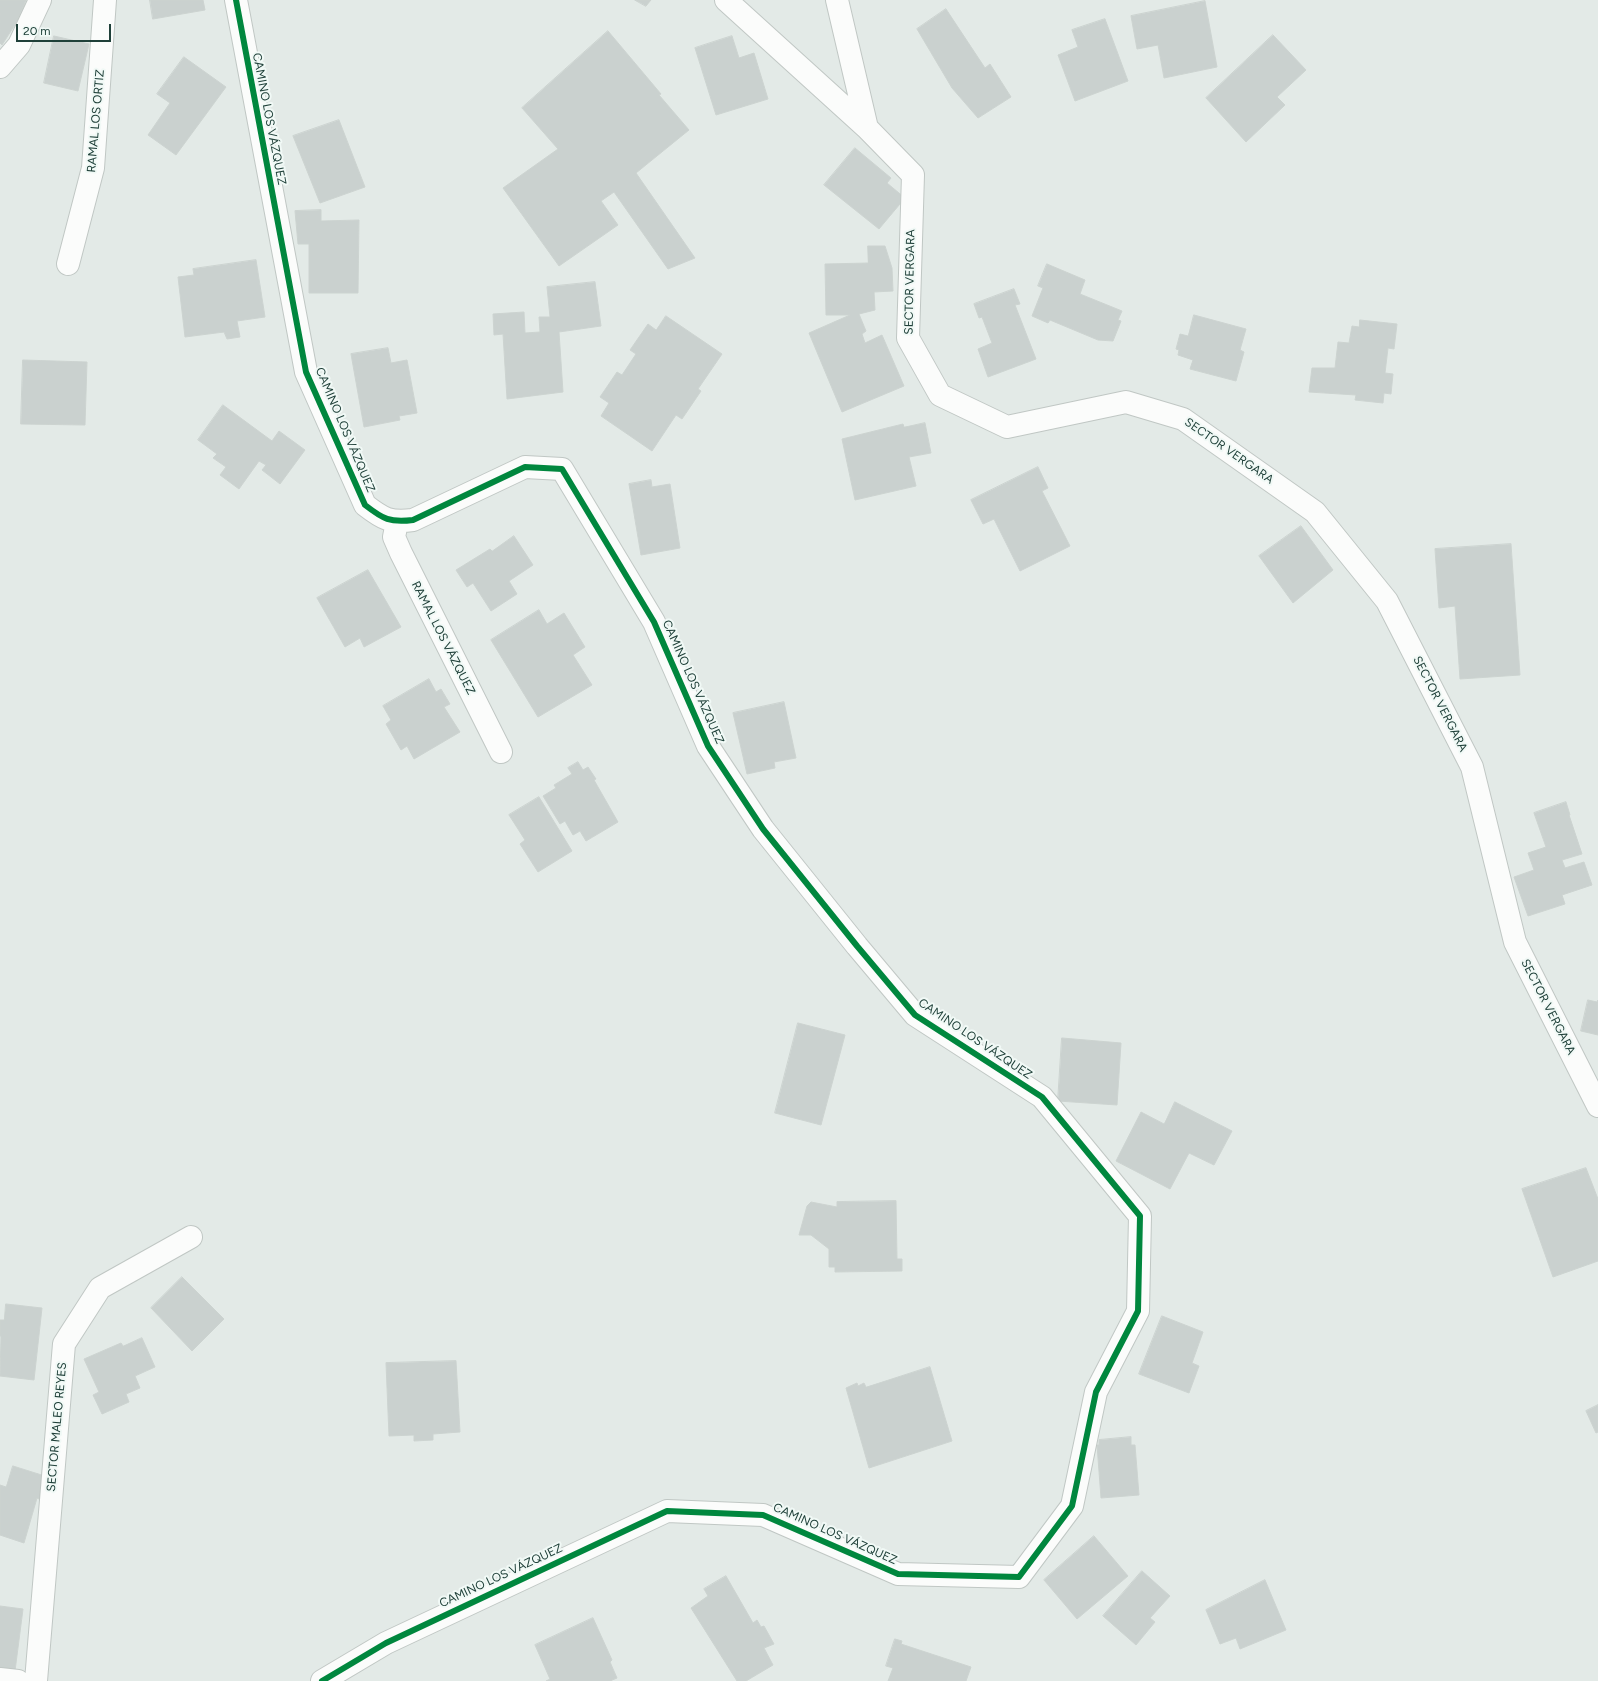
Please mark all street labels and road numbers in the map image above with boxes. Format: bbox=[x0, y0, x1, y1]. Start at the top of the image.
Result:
street label: CAMINO LOS VÁZQUEZ bbox=[249, 52, 289, 186]
street label: RAMAL LOS ORTIZ bbox=[84, 69, 108, 173]
street label: SECTOR VERGARA bbox=[902, 229, 918, 335]
street label: CAMINO LOS VÁZQUEZ bbox=[312, 365, 378, 495]
street label: SECTOR VERGARA bbox=[1182, 415, 1276, 487]
street label: RAMAL LOS VÁZQUEZ bbox=[408, 579, 478, 697]
street label: CAMINO LOS VÁZQUEZ bbox=[659, 618, 727, 746]
street label: SECTOR VERGARA bbox=[1410, 654, 1470, 754]
street label: SECTOR VERGARA bbox=[1518, 957, 1578, 1057]
street label: CAMINO LOS VÁZQUEZ bbox=[915, 996, 1035, 1082]
street label: SECTOR MALEO REYES bbox=[44, 1362, 70, 1492]
street label: CAMINO LOS VÁZQUEZ bbox=[771, 1500, 899, 1568]
street label: CAMINO LOS VÁZQUEZ bbox=[437, 1541, 565, 1611]

